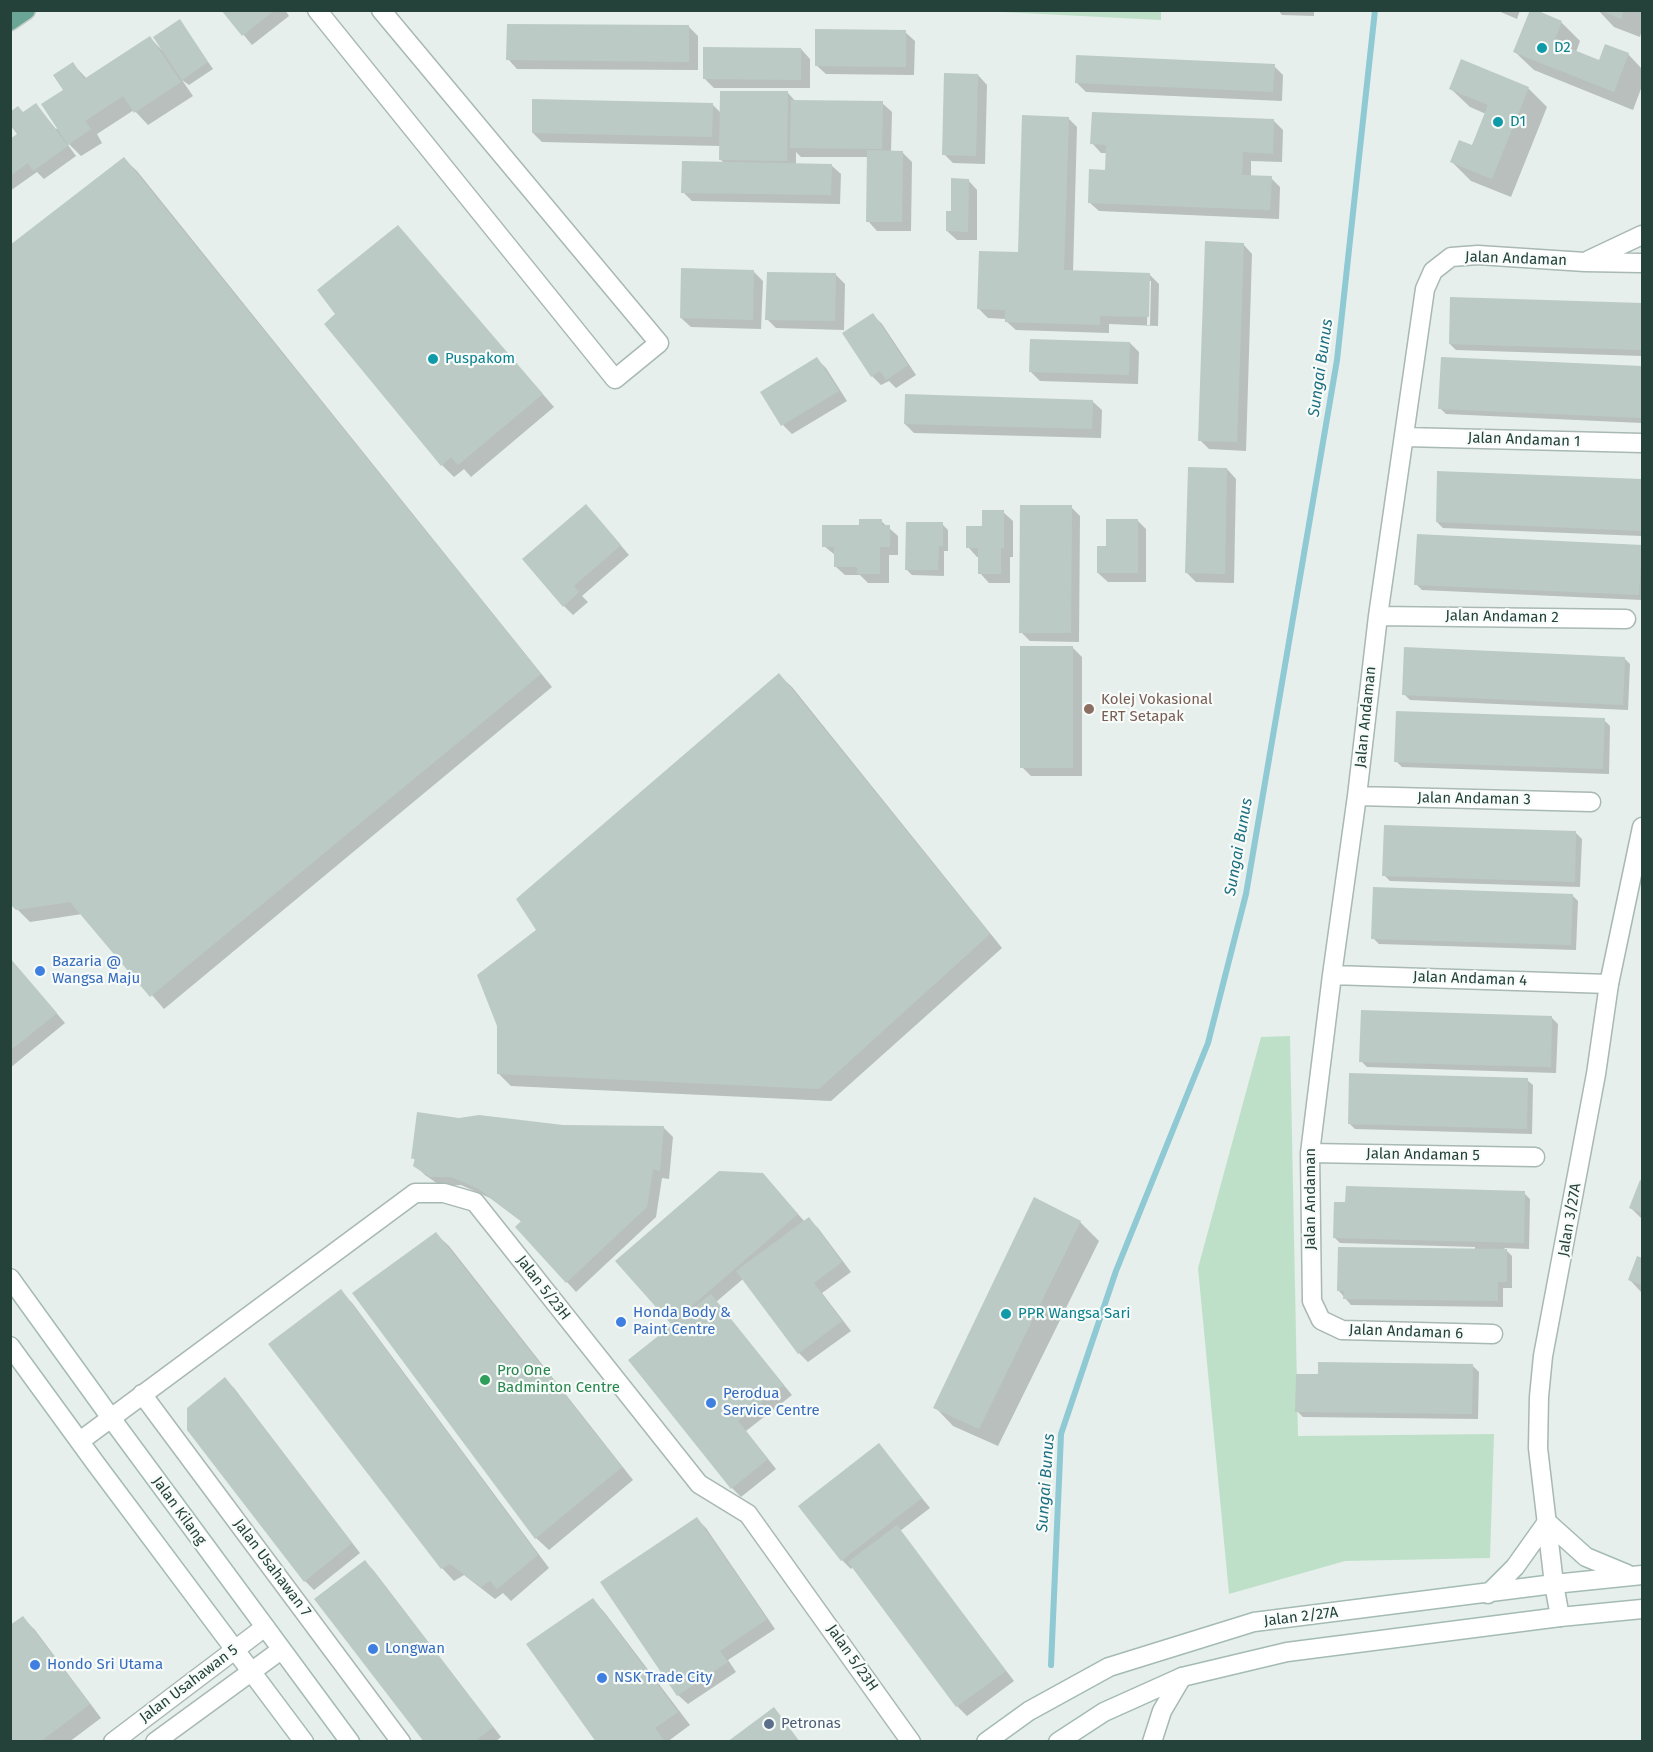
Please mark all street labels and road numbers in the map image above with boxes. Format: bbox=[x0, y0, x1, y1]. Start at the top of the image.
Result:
street label: Jalan Andaman bbox=[1465, 248, 1567, 270]
street label: Jalan Andaman 1 bbox=[1467, 429, 1581, 451]
street label: Jalan Andaman 2 bbox=[1445, 607, 1559, 627]
street label: Jalan Andaman bbox=[1352, 665, 1380, 769]
street label: Jalan Andaman 3 bbox=[1417, 789, 1531, 809]
street label: Jalan Andaman 4 bbox=[1413, 968, 1527, 990]
street label: Jalan Andaman 5 bbox=[1366, 1145, 1480, 1165]
street label: Jalan Andaman bbox=[1302, 1148, 1320, 1250]
street label: Jalan 3/27A bbox=[1555, 1182, 1585, 1258]
street label: Jalan 5/23H bbox=[512, 1252, 574, 1324]
street label: Jalan Andaman 6 bbox=[1349, 1321, 1463, 1343]
street label: Jalan Kilang bbox=[148, 1473, 210, 1549]
street label: Jalan Usahawan 7 bbox=[229, 1516, 315, 1620]
street label: Jalan 2/27A bbox=[1263, 1604, 1339, 1630]
street label: Jalan 5/23H bbox=[822, 1621, 882, 1695]
street label: Jalan Usahawan 5 bbox=[136, 1641, 242, 1727]

